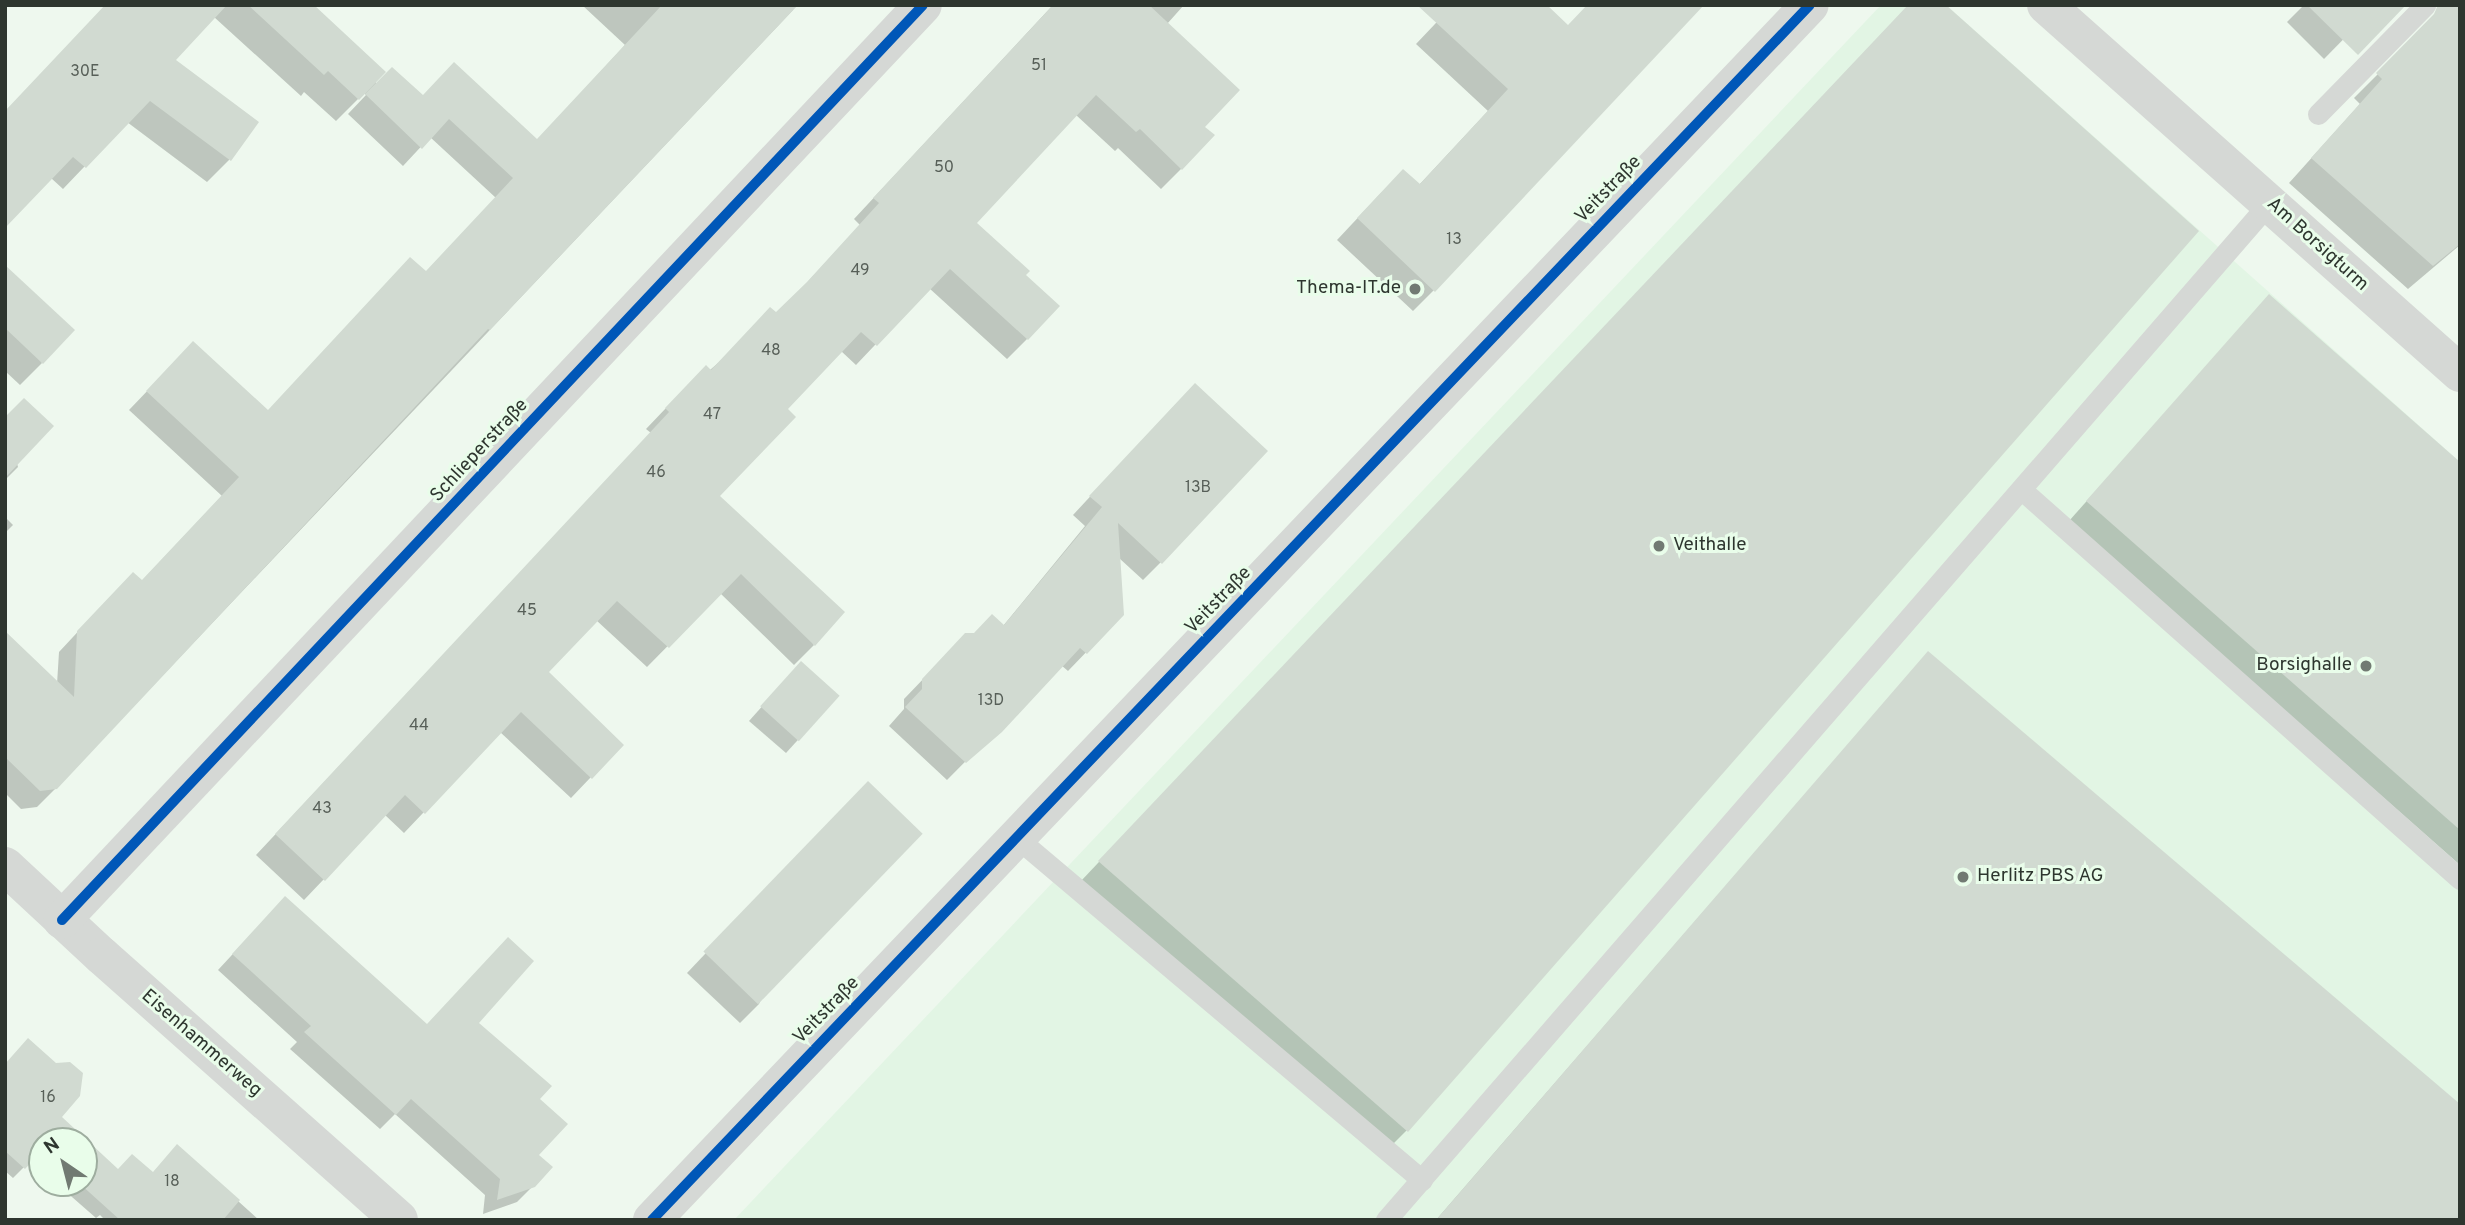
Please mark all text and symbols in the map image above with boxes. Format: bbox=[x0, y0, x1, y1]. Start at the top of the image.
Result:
house number: 51 bbox=[1031, 56, 1047, 76]
house number: 30E bbox=[70, 62, 100, 82]
street label: Veitstraße bbox=[1571, 151, 1647, 229]
house number: 50 bbox=[934, 158, 954, 178]
street label: Am Borsigturm bbox=[2261, 193, 2373, 297]
house number: 13 bbox=[1446, 230, 1462, 250]
house number: 49 bbox=[850, 261, 870, 281]
place label: Thema-IT.de bbox=[1296, 278, 1401, 300]
marker: Thema-IT.de bbox=[1407, 281, 1423, 297]
house number: 48 bbox=[761, 341, 781, 361]
street label: Schlieperstraße bbox=[426, 395, 534, 507]
house number: 47 bbox=[703, 405, 721, 425]
house number: 46 bbox=[646, 463, 666, 483]
house number: 13B bbox=[1185, 478, 1211, 498]
place label: Veithalle bbox=[1673, 535, 1746, 557]
marker: Veithalle bbox=[1651, 538, 1667, 554]
street label: Veitstraße bbox=[1181, 562, 1257, 640]
house number: 45 bbox=[517, 601, 537, 621]
place label: Borsighalle bbox=[2256, 655, 2352, 677]
marker: Borsighalle bbox=[2358, 658, 2374, 674]
house number: 13D bbox=[978, 691, 1004, 711]
house number: 44 bbox=[409, 716, 429, 736]
house number: 43 bbox=[312, 799, 332, 819]
place label: Herlitz PBS AG bbox=[1977, 866, 2104, 888]
marker: Herlitz PBS AG bbox=[1955, 869, 1971, 885]
street label: Veitstraße bbox=[789, 972, 865, 1050]
street label: Eisenhammerweg bbox=[136, 985, 266, 1103]
house number: 16 bbox=[40, 1088, 56, 1108]
north arrow bbox=[28, 1127, 98, 1197]
text: N bbox=[40, 1133, 65, 1160]
house number: 18 bbox=[164, 1172, 180, 1192]

